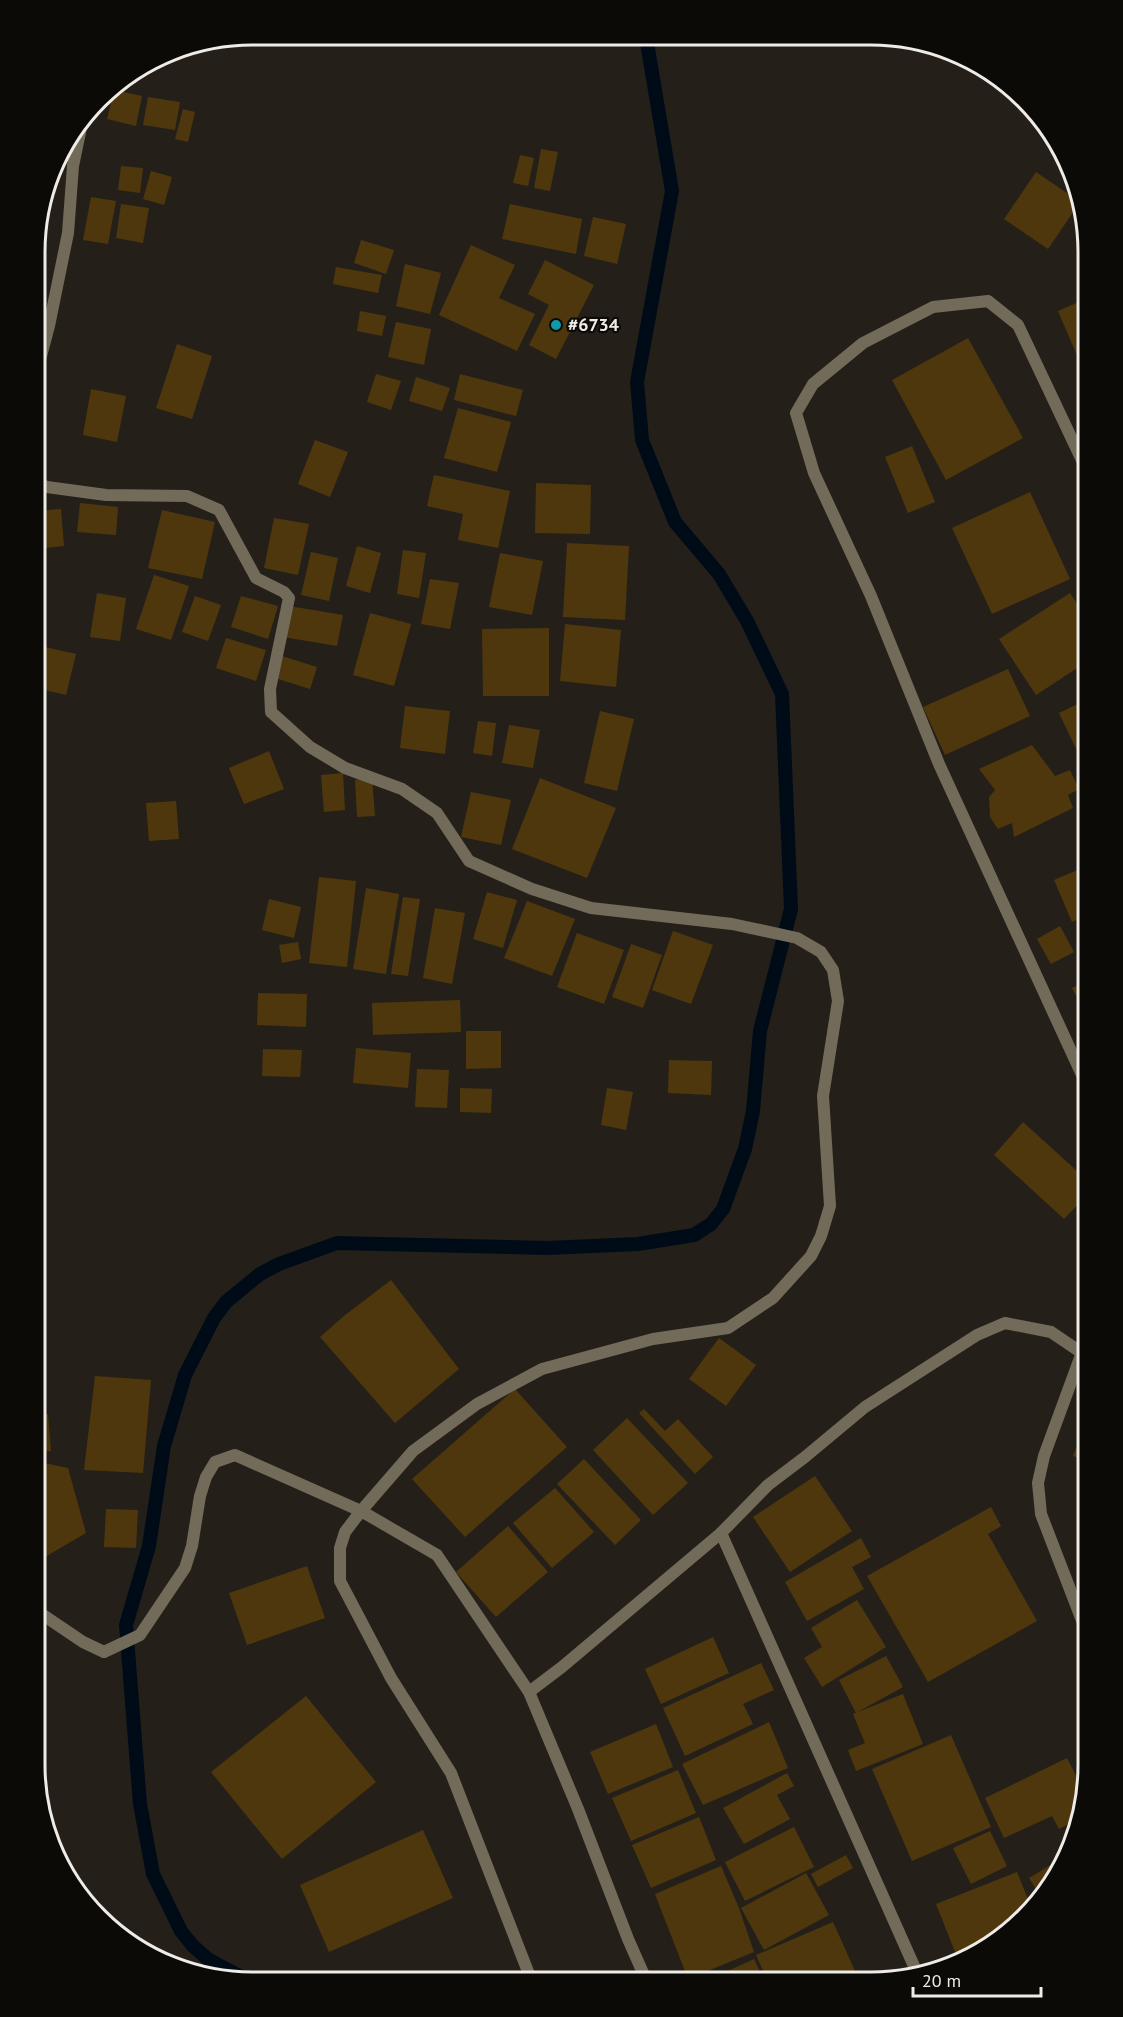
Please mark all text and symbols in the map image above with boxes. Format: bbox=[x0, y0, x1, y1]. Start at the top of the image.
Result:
place label: #6734 bbox=[568, 313, 619, 336]
marker: #6734 bbox=[549, 318, 563, 332]
scale bar bbox=[913, 1960, 1040, 1998]
text: 20 m bbox=[922, 1969, 961, 1992]

